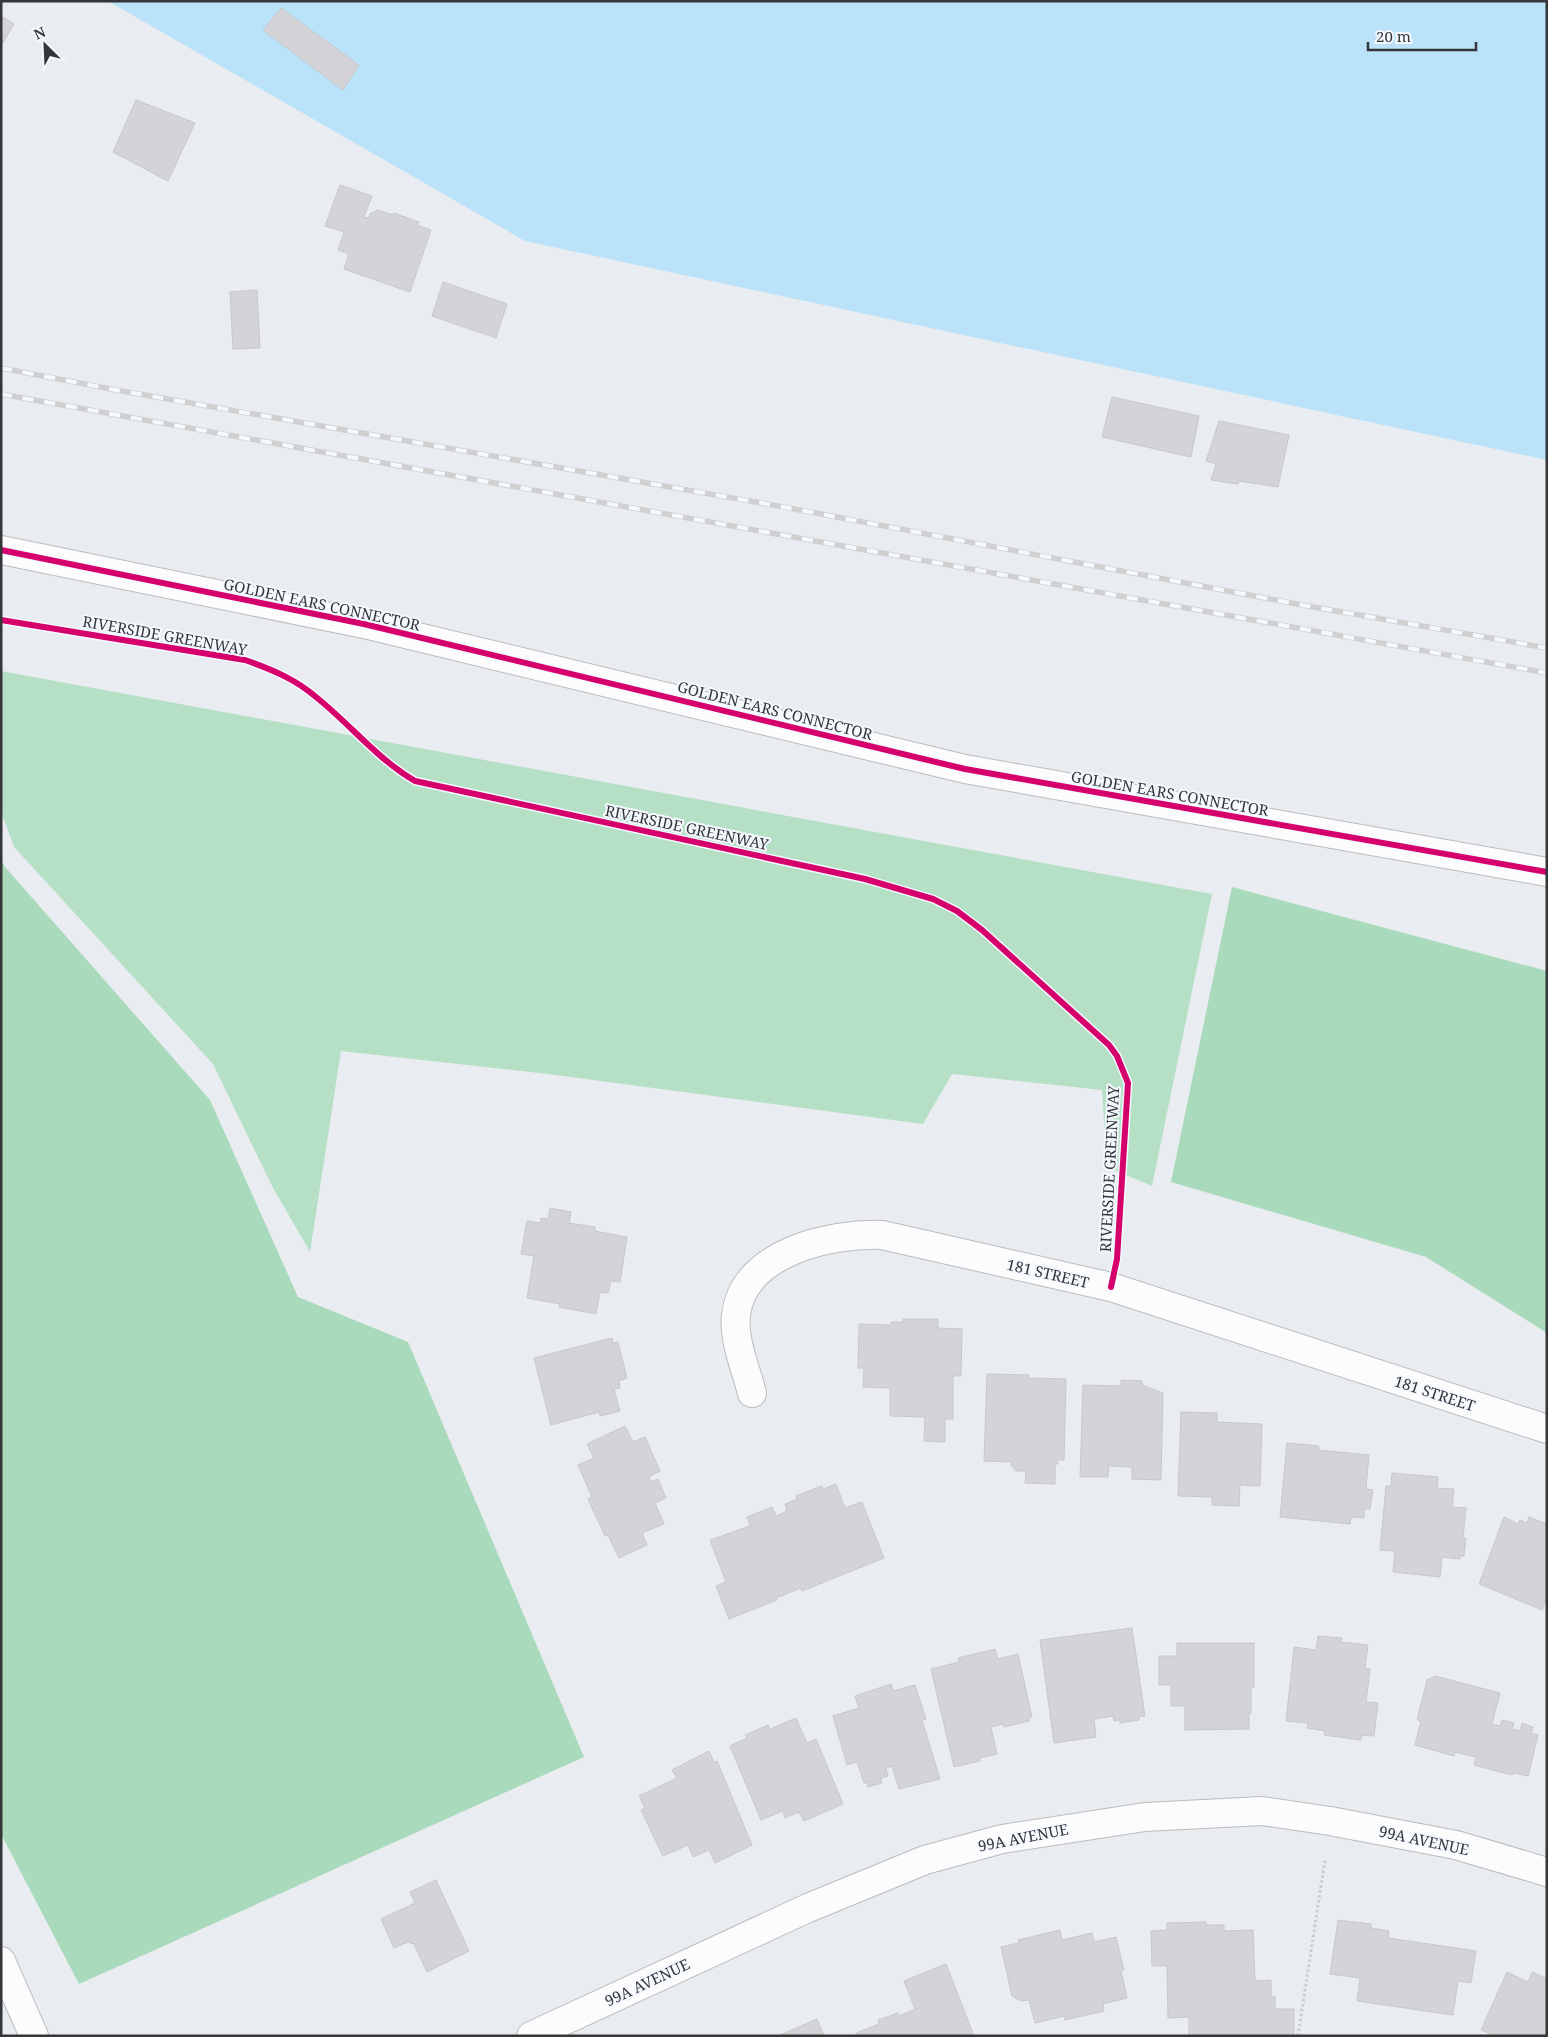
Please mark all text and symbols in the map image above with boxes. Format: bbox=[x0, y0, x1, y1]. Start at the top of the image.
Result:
north arrow bbox=[20, 20, 70, 70]
scale bar bbox=[1368, 20, 1476, 52]
text: N bbox=[31, 22, 48, 44]
text: 20 m bbox=[1376, 26, 1411, 46]
street label: GOLDEN EARS CONNECTOR bbox=[222, 573, 422, 635]
street label: RIVERSIDE GREENWAY bbox=[81, 611, 249, 659]
street label: GOLDEN EARS CONNECTOR bbox=[675, 676, 875, 744]
street label: GOLDEN EARS CONNECTOR bbox=[1070, 766, 1270, 820]
street label: RIVERSIDE GREENWAY bbox=[603, 800, 771, 854]
street label: RIVERSIDE GREENWAY bbox=[1095, 1085, 1123, 1253]
street label: 181 STREET bbox=[1005, 1254, 1091, 1292]
street label: 181 STREET bbox=[1392, 1371, 1478, 1415]
street label: 99A AVENUE bbox=[976, 1818, 1070, 1856]
street label: 99A AVENUE bbox=[1377, 1821, 1471, 1859]
street label: 99A AVENUE bbox=[601, 1954, 693, 2010]

